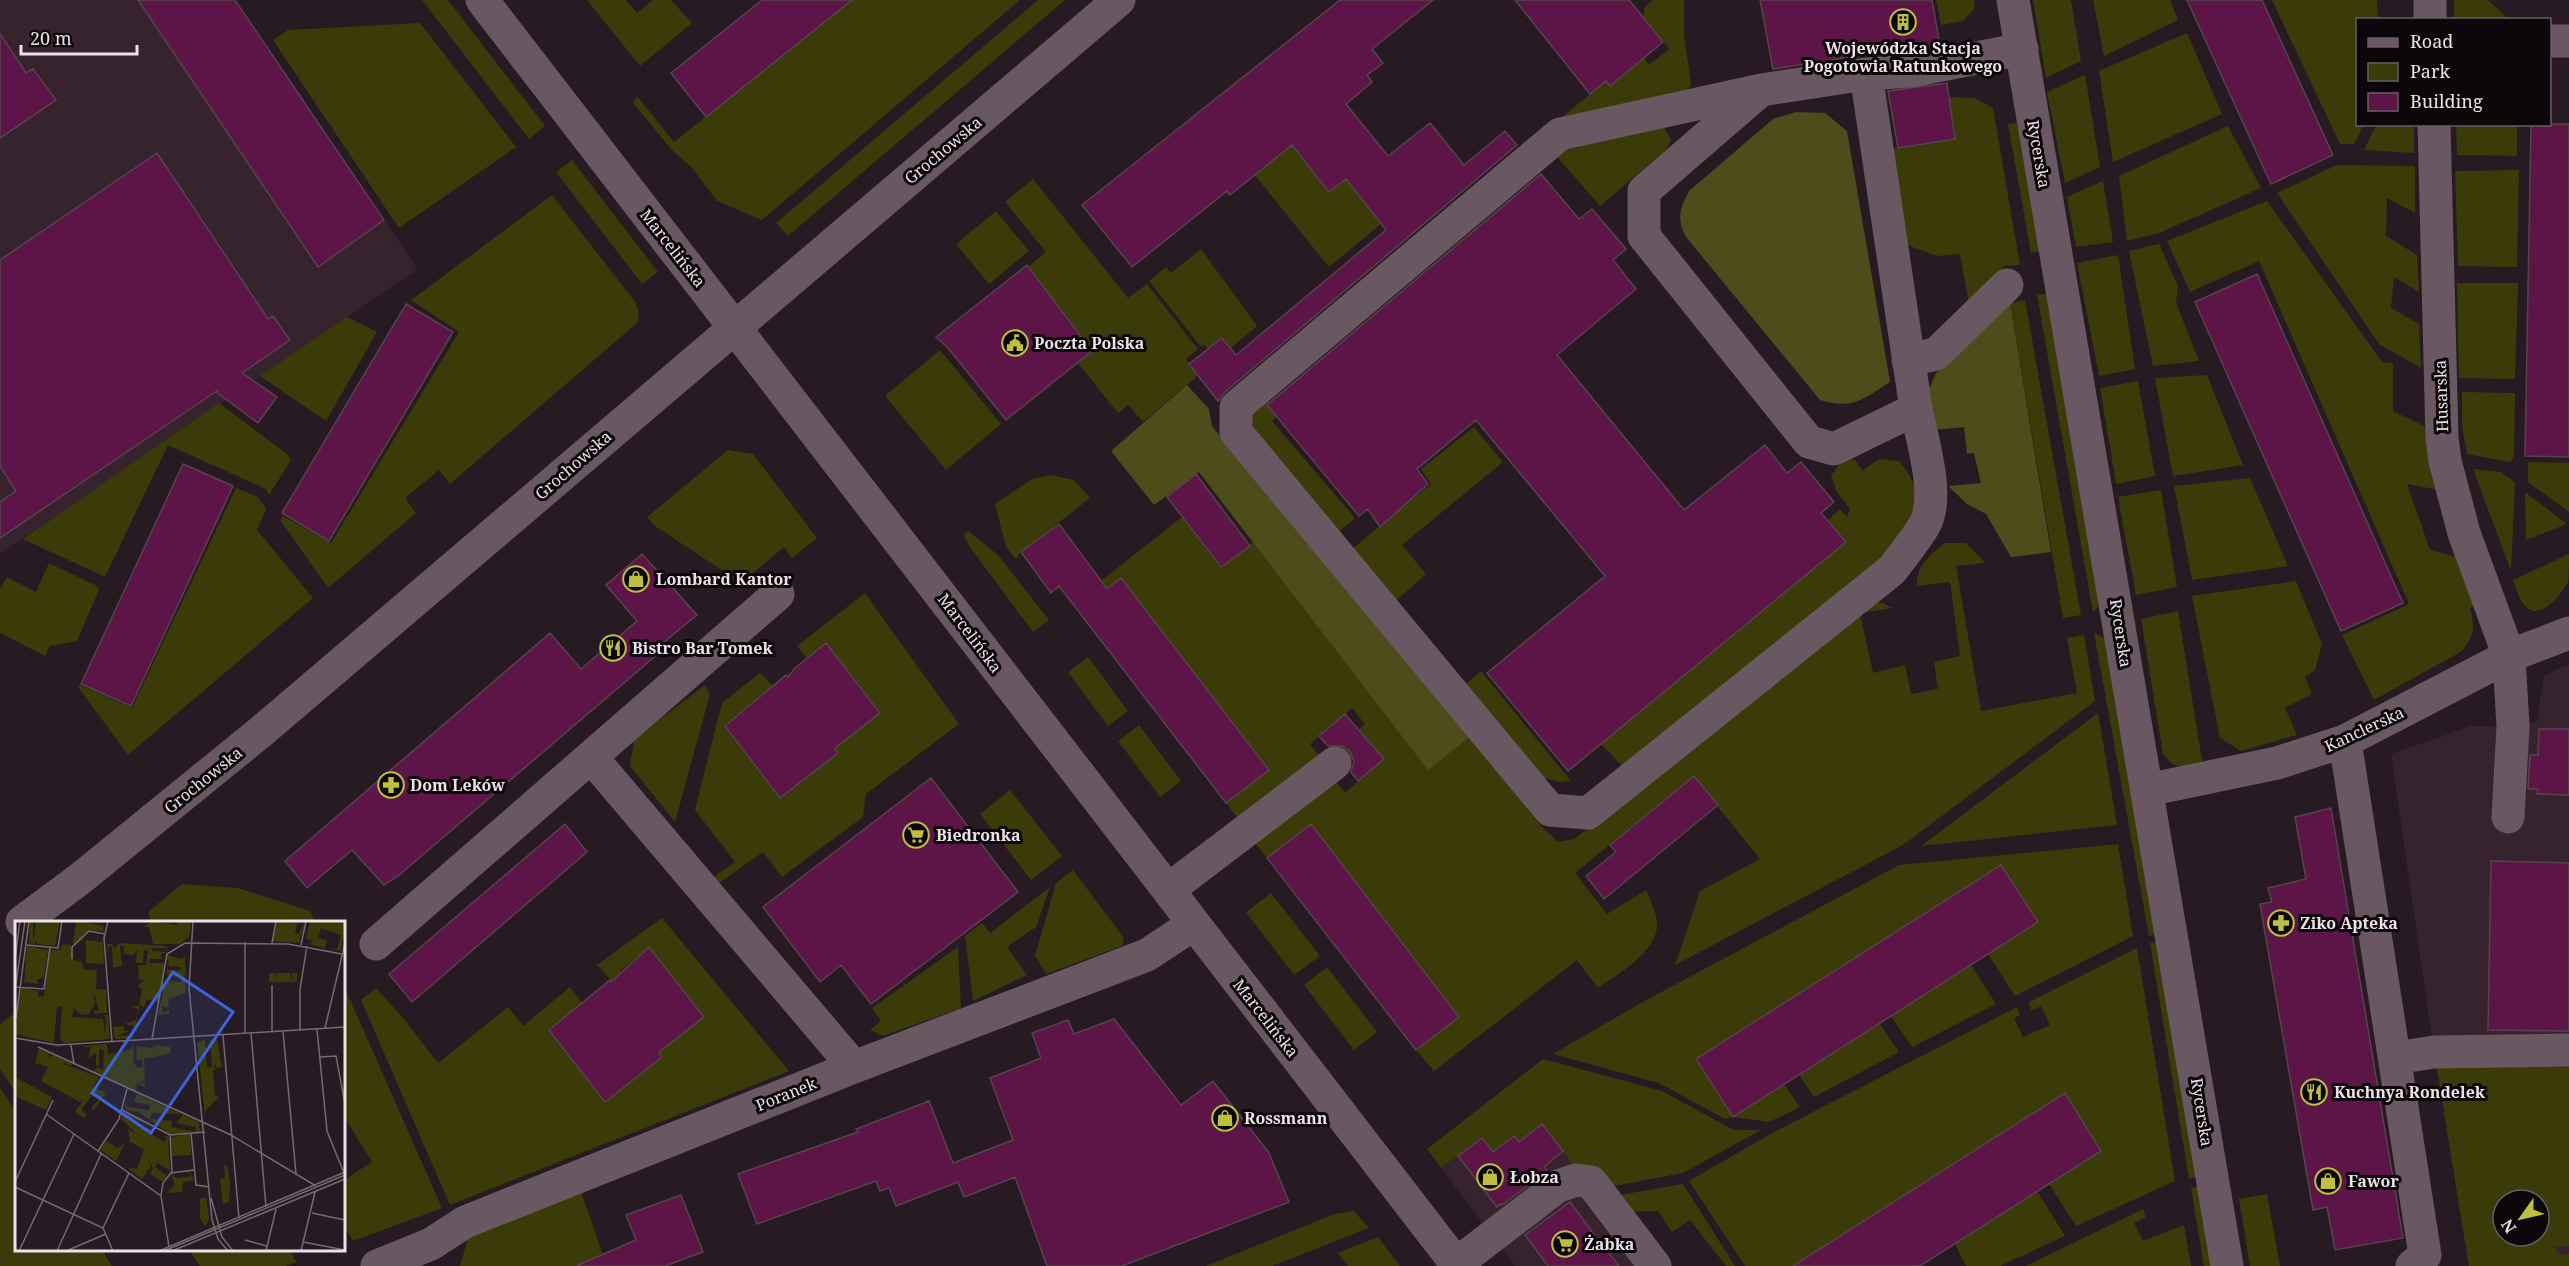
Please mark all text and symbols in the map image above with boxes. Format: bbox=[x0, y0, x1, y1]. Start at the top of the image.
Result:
building icon: Wojewódzka Stacja Pogotowia Ratunkowego bbox=[1888, 7, 1918, 37]
scale bar bbox=[21, 18, 136, 56]
legend bbox=[2356, 18, 2551, 126]
text: 20 m bbox=[30, 26, 72, 50]
text: Road bbox=[2410, 29, 2453, 53]
place label: Wojewódzka Stacja Pogotowia Ratunkowego bbox=[1804, 37, 2002, 77]
text: Park bbox=[2410, 59, 2450, 83]
text: Building bbox=[2410, 89, 2483, 113]
street label: Grochowska bbox=[900, 111, 986, 189]
street label: Rycerska bbox=[2022, 118, 2056, 190]
street label: Marcelińska bbox=[635, 204, 711, 292]
public building icon: Poczta Polska bbox=[1000, 328, 1030, 358]
place label: Poczta Polska bbox=[1034, 332, 1145, 354]
street label: Husarska bbox=[2429, 360, 2453, 432]
street label: Grochowska bbox=[530, 426, 616, 504]
shop icon: Lombard Kantor bbox=[621, 564, 651, 594]
place label: Lombard Kantor bbox=[656, 568, 792, 590]
street label: Marcelińska bbox=[933, 589, 1007, 677]
street label: Rycerska bbox=[2105, 597, 2137, 669]
restaurant icon: Bistro Bar Tomek bbox=[598, 633, 628, 663]
place label: Bistro Bar Tomek bbox=[632, 637, 773, 659]
street label: Kanclerska bbox=[2321, 701, 2407, 757]
street label: Grochowska bbox=[159, 742, 247, 818]
pharmacy icon: Dom Leków bbox=[376, 770, 406, 800]
place label: Dom Leków bbox=[410, 774, 505, 796]
supermarket icon: Biedronka bbox=[901, 820, 931, 850]
place label: Biedronka bbox=[936, 824, 1021, 846]
pharmacy icon: Ziko Apteka bbox=[2266, 908, 2296, 938]
place label: Ziko Apteka bbox=[2300, 912, 2398, 934]
inset map bbox=[15, 921, 345, 1251]
street label: Marcelińska bbox=[1228, 974, 1304, 1062]
street label: Poranek bbox=[752, 1072, 820, 1116]
street label: Rycerska bbox=[2186, 1076, 2218, 1148]
restaurant icon: Kuchnya Rondelek bbox=[2299, 1077, 2329, 1107]
place label: Kuchnya Rondelek bbox=[2334, 1081, 2486, 1103]
shop icon: Rossmann bbox=[1210, 1103, 1240, 1133]
place label: Rossmann bbox=[1244, 1107, 1328, 1129]
shop icon: Łobza bbox=[1475, 1162, 1505, 1192]
place label: Łobza bbox=[1510, 1166, 1559, 1188]
shop icon: Fawor bbox=[2313, 1166, 2343, 1196]
place label: Fawor bbox=[2348, 1170, 2399, 1192]
north arrow bbox=[2491, 1188, 2551, 1248]
text: N bbox=[2496, 1215, 2521, 1238]
supermarket icon: Żabka bbox=[1550, 1229, 1580, 1259]
place label: Żabka bbox=[1584, 1233, 1635, 1255]

